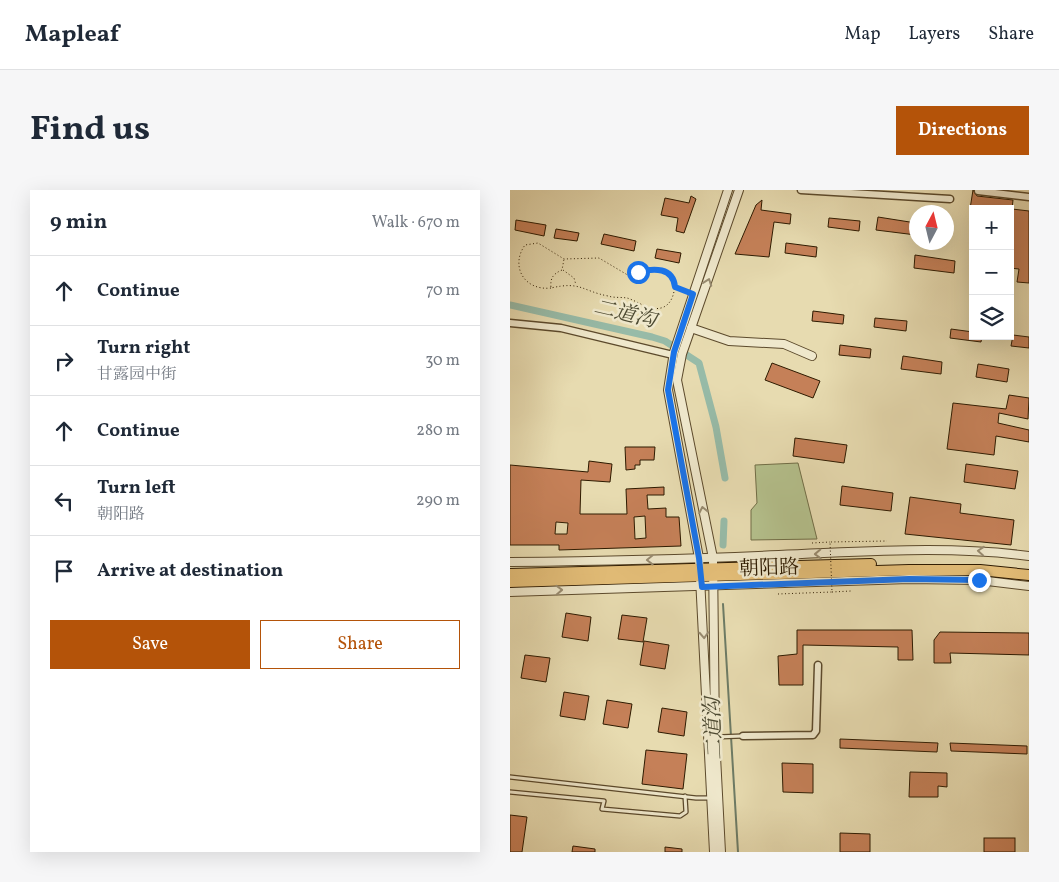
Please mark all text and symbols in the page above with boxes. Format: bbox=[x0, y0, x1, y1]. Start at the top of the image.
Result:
text: Mapleaf bbox=[25, 18, 119, 52]
text: Map bbox=[844, 22, 880, 47]
text: Layers bbox=[908, 22, 960, 47]
text: Share bbox=[988, 22, 1034, 47]
text: Find us bbox=[30, 106, 150, 154]
button: Directions bbox=[896, 106, 1029, 155]
north arrow bbox=[909, 205, 954, 250]
map controls bbox=[969, 205, 1014, 340]
button: + bbox=[969, 205, 1014, 250]
text: 9 min bbox=[50, 208, 107, 237]
text: Walk · 670 m bbox=[372, 212, 460, 234]
button: − bbox=[969, 250, 1014, 295]
route start bbox=[627, 261, 650, 284]
icon: ahead bbox=[50, 277, 78, 305]
text: Continue bbox=[97, 278, 180, 304]
one-way arrow bbox=[702, 278, 712, 287]
text: 70 m bbox=[426, 280, 460, 302]
water label: 二道沟 bbox=[591, 293, 662, 336]
button: layers bbox=[969, 295, 1014, 340]
text: Turn right bbox=[97, 335, 190, 361]
icon: right bbox=[50, 347, 78, 375]
text: 30 m bbox=[425, 350, 460, 372]
text: 甘露园中街 bbox=[97, 364, 177, 386]
icon: ahead bbox=[50, 417, 78, 445]
text: Continue bbox=[97, 418, 180, 444]
text: 280 m bbox=[416, 420, 460, 442]
text: Turn left bbox=[97, 475, 176, 501]
icon: left bbox=[50, 487, 78, 515]
text: 290 m bbox=[416, 490, 460, 512]
text: 朝阳路 bbox=[97, 504, 145, 526]
one-way arrow bbox=[698, 506, 708, 515]
one-way arrow bbox=[976, 545, 984, 556]
one-way arrow bbox=[814, 548, 822, 559]
one-way arrow bbox=[646, 554, 654, 565]
street label: 朝阳路 bbox=[739, 554, 800, 584]
icon: arrive bbox=[50, 557, 78, 585]
text: Arrive at destination bbox=[97, 558, 283, 584]
route end bbox=[968, 569, 991, 592]
one-way arrow bbox=[555, 585, 563, 596]
button: Save bbox=[50, 620, 250, 669]
button: Share bbox=[260, 620, 460, 669]
one-way arrow bbox=[698, 632, 709, 640]
water label: 二道沟 bbox=[698, 694, 731, 761]

